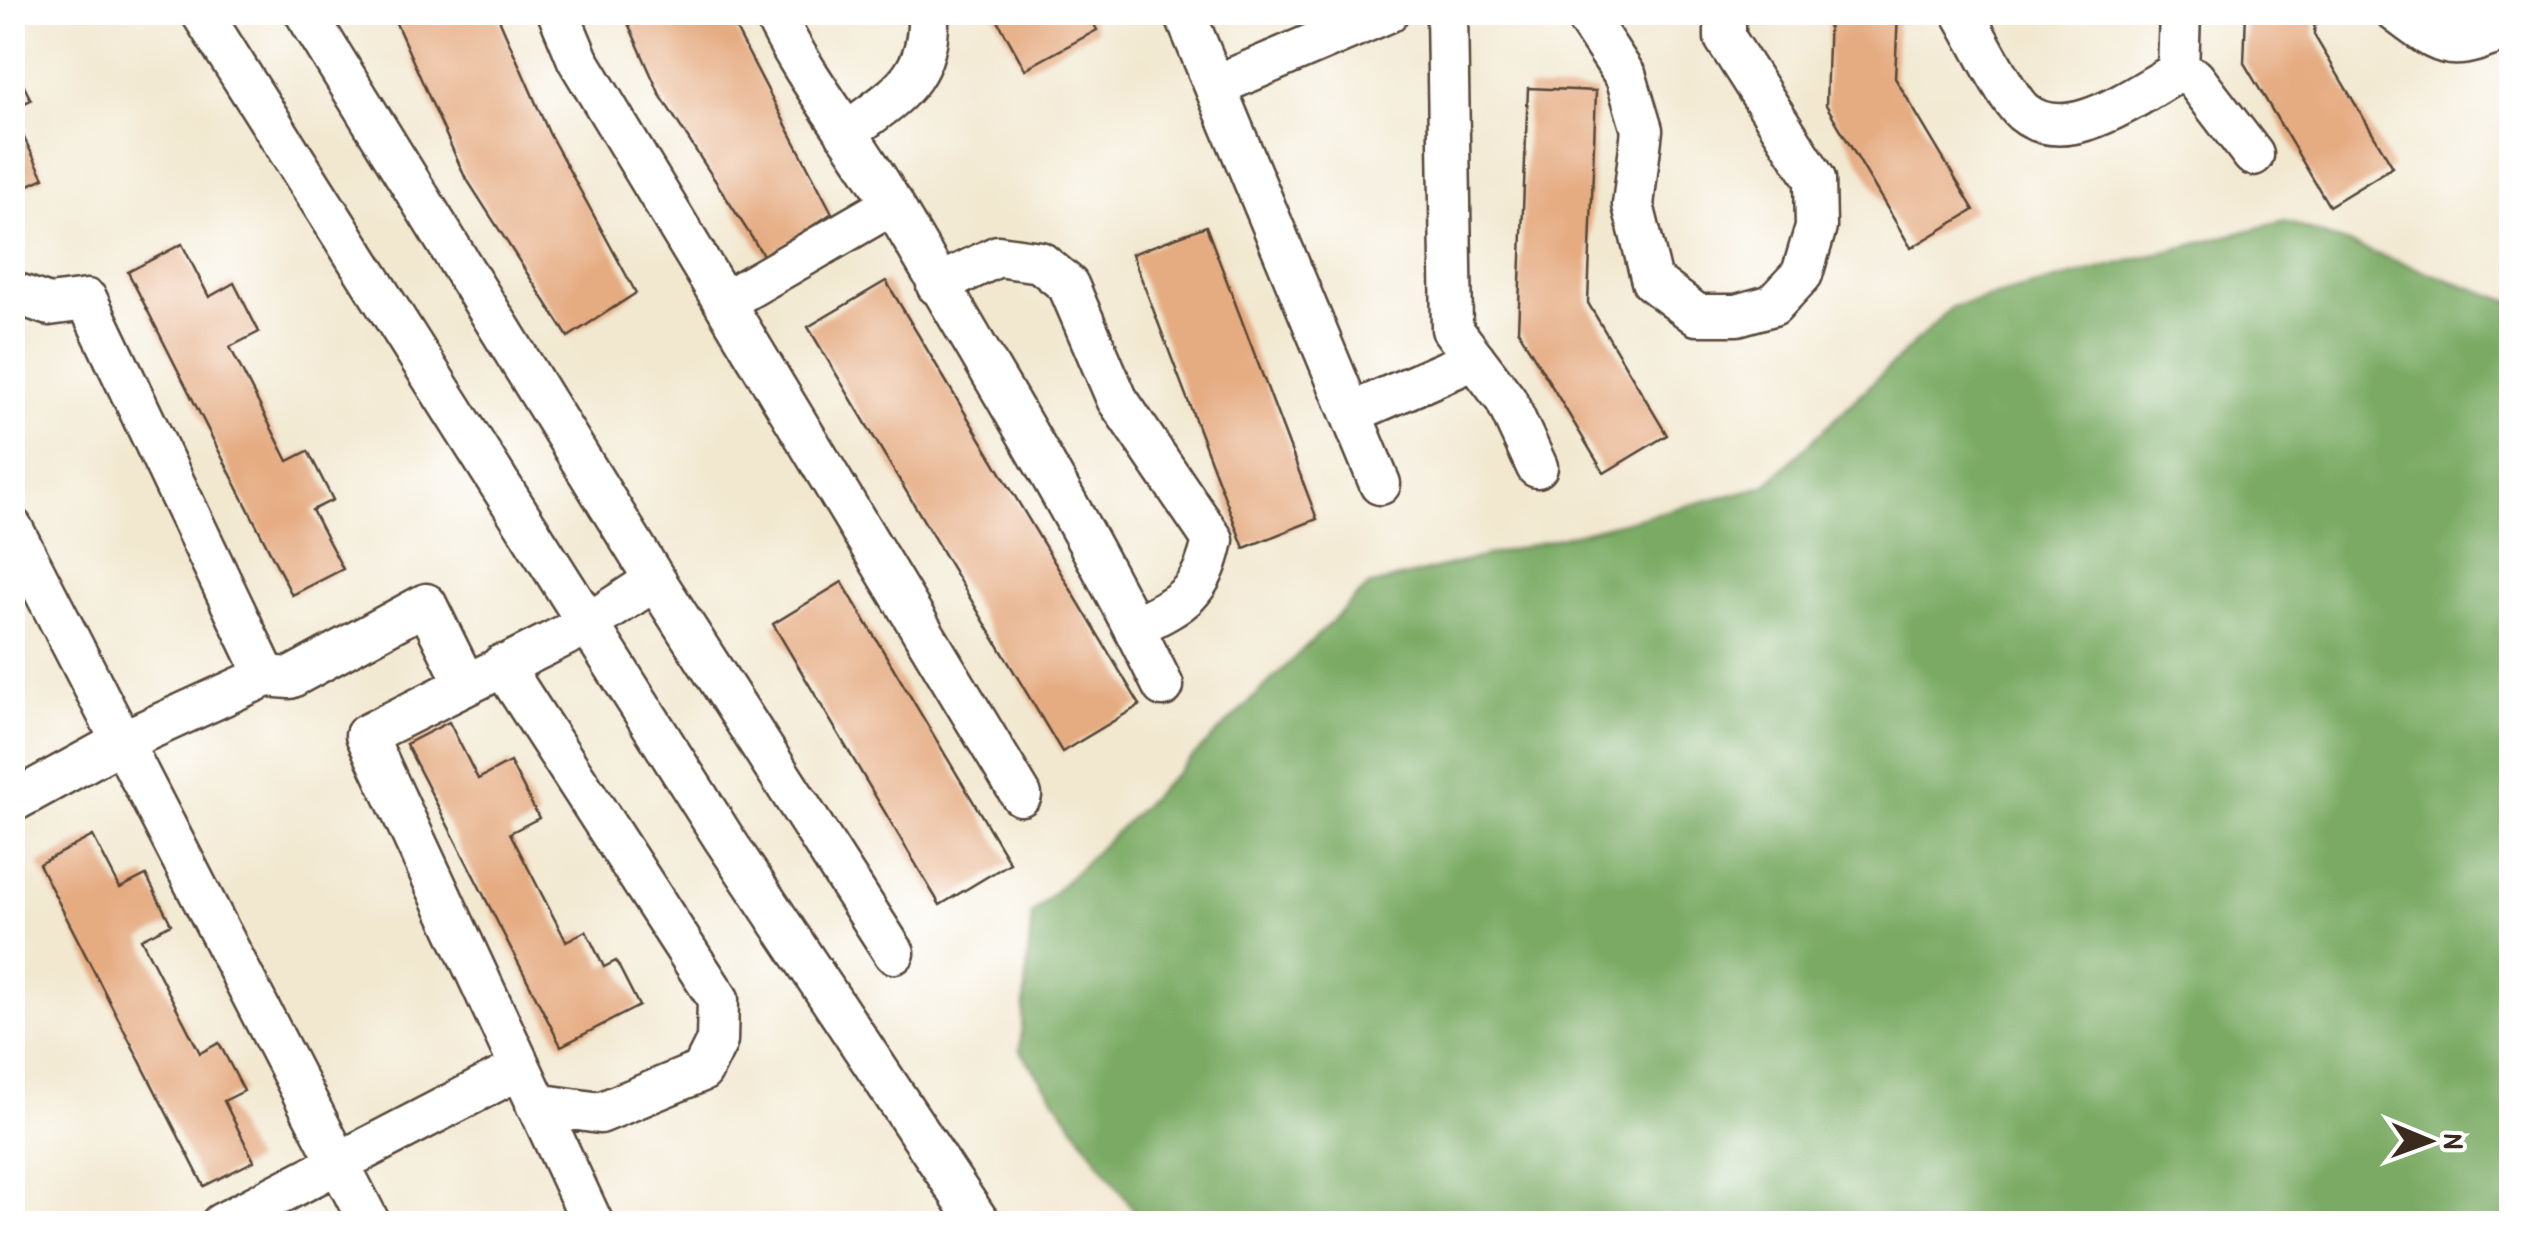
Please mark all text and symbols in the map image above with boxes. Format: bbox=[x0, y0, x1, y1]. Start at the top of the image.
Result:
north arrow bbox=[2379, 1091, 2479, 1191]
text: N bbox=[2435, 1134, 2473, 1149]

